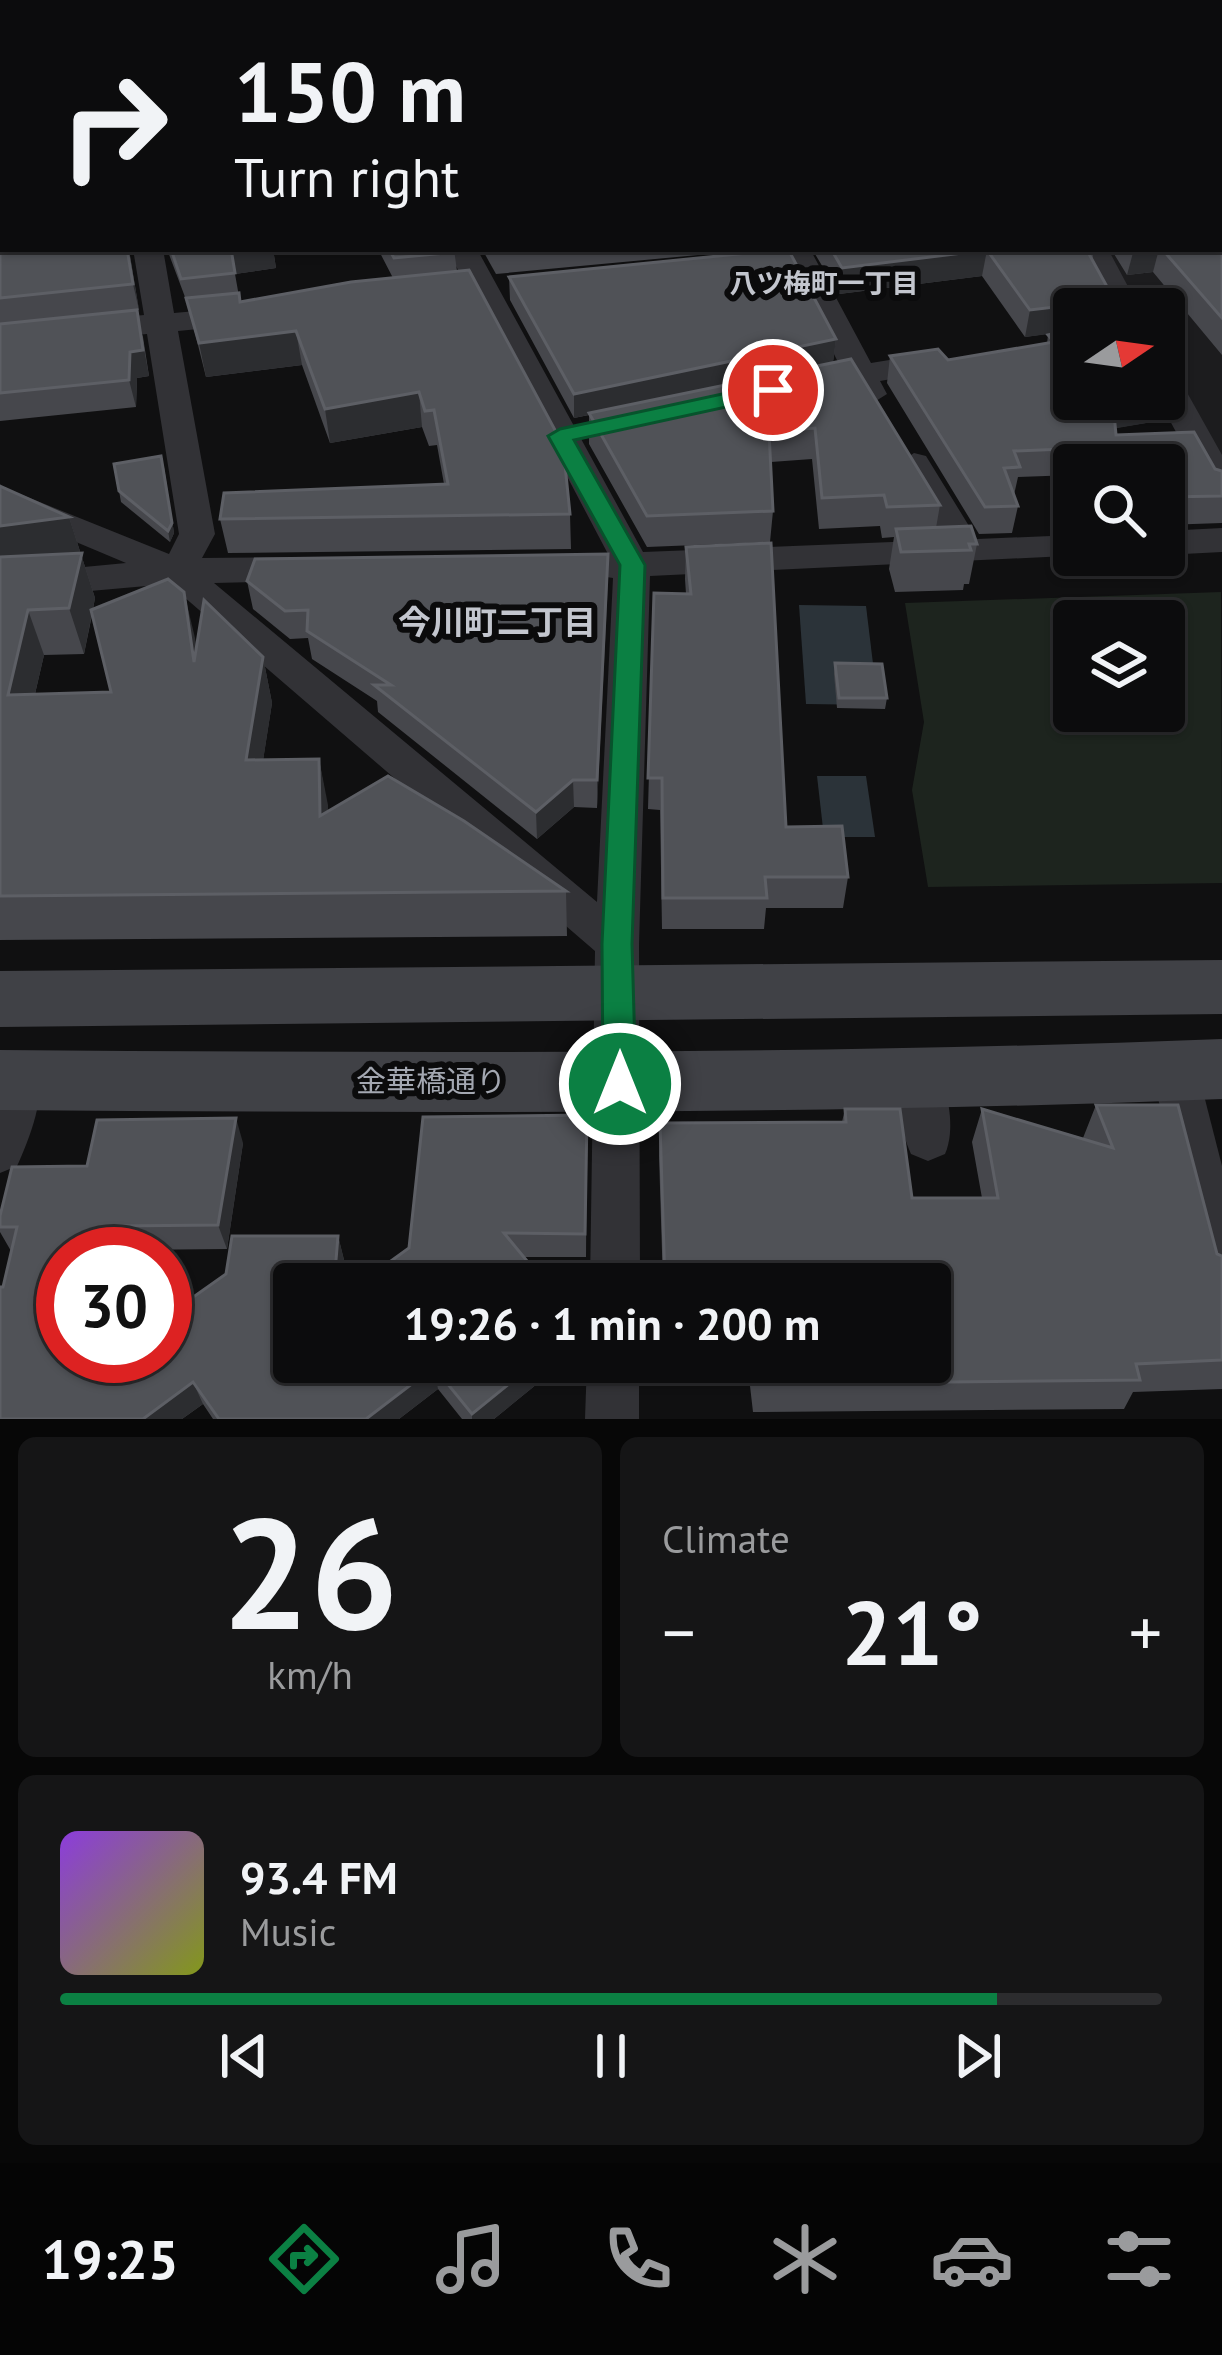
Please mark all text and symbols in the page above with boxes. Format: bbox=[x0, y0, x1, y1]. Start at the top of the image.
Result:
text: 150 m bbox=[234, 36, 466, 145]
icon: right bbox=[36, 48, 192, 204]
text: Turn right bbox=[234, 142, 459, 212]
district label: 八ツ梅町一丁目 bbox=[730, 266, 919, 300]
north arrow bbox=[1053, 288, 1185, 420]
map controls bbox=[1053, 288, 1185, 732]
pin bbox=[722, 339, 824, 441]
icon: arrive bbox=[740, 357, 806, 423]
button: search bbox=[1053, 444, 1185, 576]
district label: 今川町二丁目 bbox=[398, 600, 596, 643]
button: layers bbox=[1053, 600, 1185, 732]
position arrow bbox=[557, 1021, 683, 1147]
street label: 金華橋通り bbox=[356, 1061, 506, 1100]
speed limit sign: 30 bbox=[36, 1227, 192, 1383]
text: 19:26 · 1 min · 200 m bbox=[404, 1294, 820, 1352]
text: 26 bbox=[222, 1470, 398, 1672]
text: Climate bbox=[662, 1513, 790, 1564]
text: 21° bbox=[841, 1573, 983, 1690]
text: − bbox=[662, 1589, 695, 1674]
text: + bbox=[1129, 1589, 1162, 1674]
text: km/h bbox=[267, 1649, 353, 1700]
text: 93.4 FM bbox=[240, 1848, 398, 1906]
text: Music bbox=[240, 1906, 336, 1957]
icon: previous bbox=[211, 2023, 277, 2089]
icon: pause bbox=[578, 2023, 644, 2089]
icon: next bbox=[945, 2023, 1011, 2089]
icon: directions bbox=[262, 2217, 346, 2301]
icon: music bbox=[429, 2217, 513, 2301]
icon: phone bbox=[596, 2217, 680, 2301]
icon: climate bbox=[763, 2217, 847, 2301]
icon: car bbox=[930, 2217, 1014, 2301]
icon: filters bbox=[1097, 2217, 1181, 2301]
text: 19:25 bbox=[42, 2224, 179, 2294]

